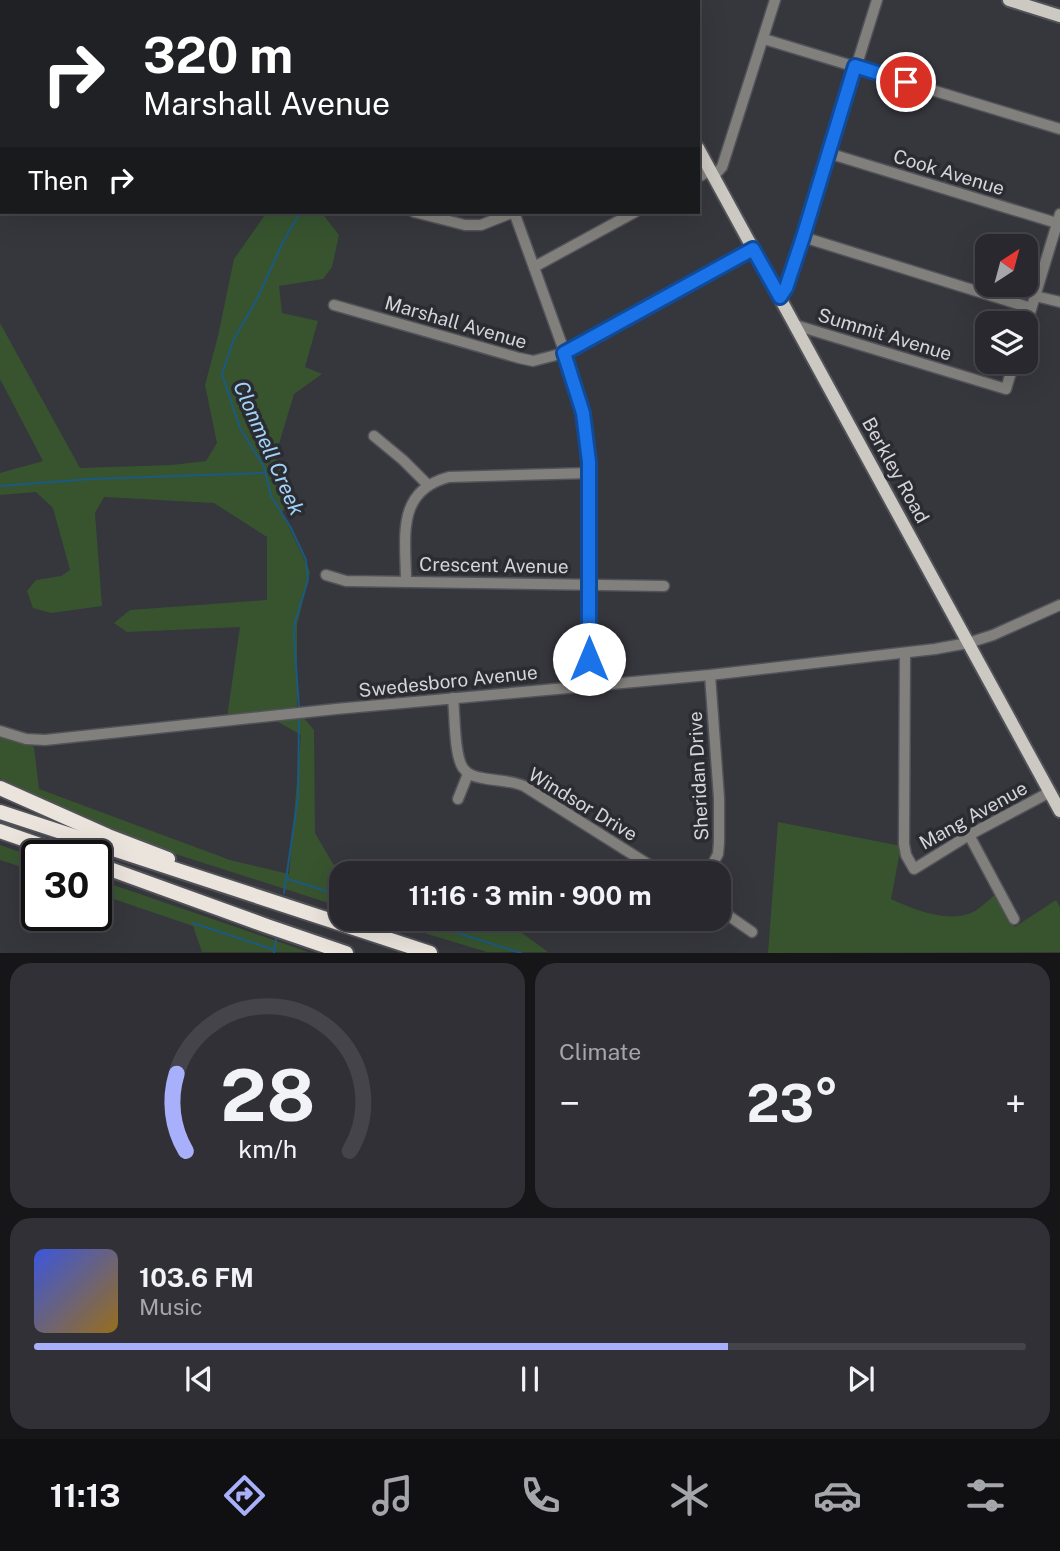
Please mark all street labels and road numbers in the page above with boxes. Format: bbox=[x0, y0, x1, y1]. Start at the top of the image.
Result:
street label: Cook Avenue bbox=[891, 145, 1007, 199]
street label: Marshall Avenue bbox=[382, 291, 530, 353]
street label: Summit Avenue bbox=[815, 303, 955, 365]
street label: Berkley Road bbox=[858, 413, 934, 527]
street label: Crescent Avenue bbox=[419, 553, 569, 577]
street label: Swedesboro Avenue bbox=[357, 661, 539, 701]
street label: Sheridan Drive bbox=[684, 711, 712, 841]
street label: Windsor Drive bbox=[525, 763, 641, 845]
street label: Mang Avenue bbox=[915, 776, 1031, 854]

